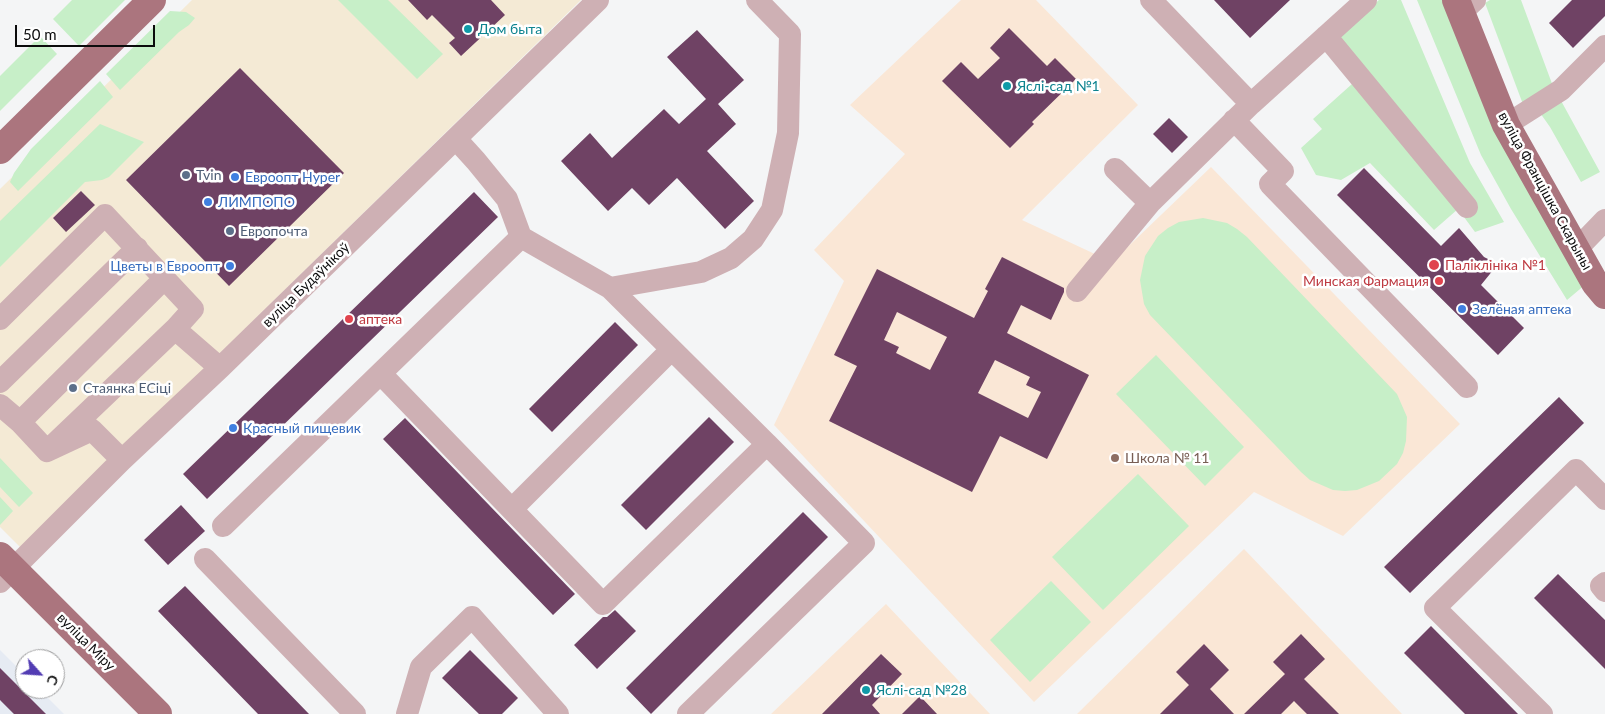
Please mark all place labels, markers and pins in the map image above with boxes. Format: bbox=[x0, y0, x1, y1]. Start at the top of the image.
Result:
place label: Дом быта bbox=[478, 21, 542, 37]
marker: Дом быта bbox=[462, 23, 474, 35]
place label: Яслі-сад №1 bbox=[1017, 78, 1100, 94]
marker: Яслі-сад №1 bbox=[1001, 80, 1013, 92]
place label: Tvin bbox=[196, 167, 221, 183]
marker: Tvin bbox=[180, 169, 192, 181]
place label: Евроопт Hyper bbox=[245, 169, 340, 185]
marker: Евроопт Hyper bbox=[229, 171, 241, 183]
place label: ЛИМПОПО bbox=[218, 194, 295, 210]
marker: ЛИМПОПО bbox=[202, 196, 214, 208]
place label: Европочта bbox=[240, 223, 308, 239]
marker: Европочта bbox=[224, 225, 236, 237]
place label: Паліклініка №1 bbox=[1445, 257, 1546, 273]
place label: Цветы в Евроопт bbox=[110, 258, 220, 274]
marker: Паліклініка №1 bbox=[1427, 258, 1441, 272]
marker: Цветы в Евроопт bbox=[224, 260, 236, 272]
place label: Минская Фармация bbox=[1303, 273, 1429, 289]
marker: Минская Фармация bbox=[1433, 275, 1445, 287]
place label: Зелёная аптека bbox=[1472, 301, 1571, 317]
marker: Зелёная аптека bbox=[1456, 303, 1468, 315]
place label: аптека bbox=[359, 311, 402, 327]
marker: аптека bbox=[343, 313, 355, 325]
place label: Стаянка ЕСіці bbox=[83, 380, 171, 396]
marker: Стаянка ЕСіці bbox=[67, 382, 79, 394]
place label: Красный пищевик bbox=[243, 420, 361, 436]
marker: Красный пищевик bbox=[227, 422, 239, 434]
place label: Школа № 11 bbox=[1125, 450, 1209, 466]
marker: Школа № 11 bbox=[1109, 452, 1121, 464]
place label: Яслі-сад №28 bbox=[876, 682, 967, 698]
marker: Яслі-сад №28 bbox=[860, 684, 872, 696]

